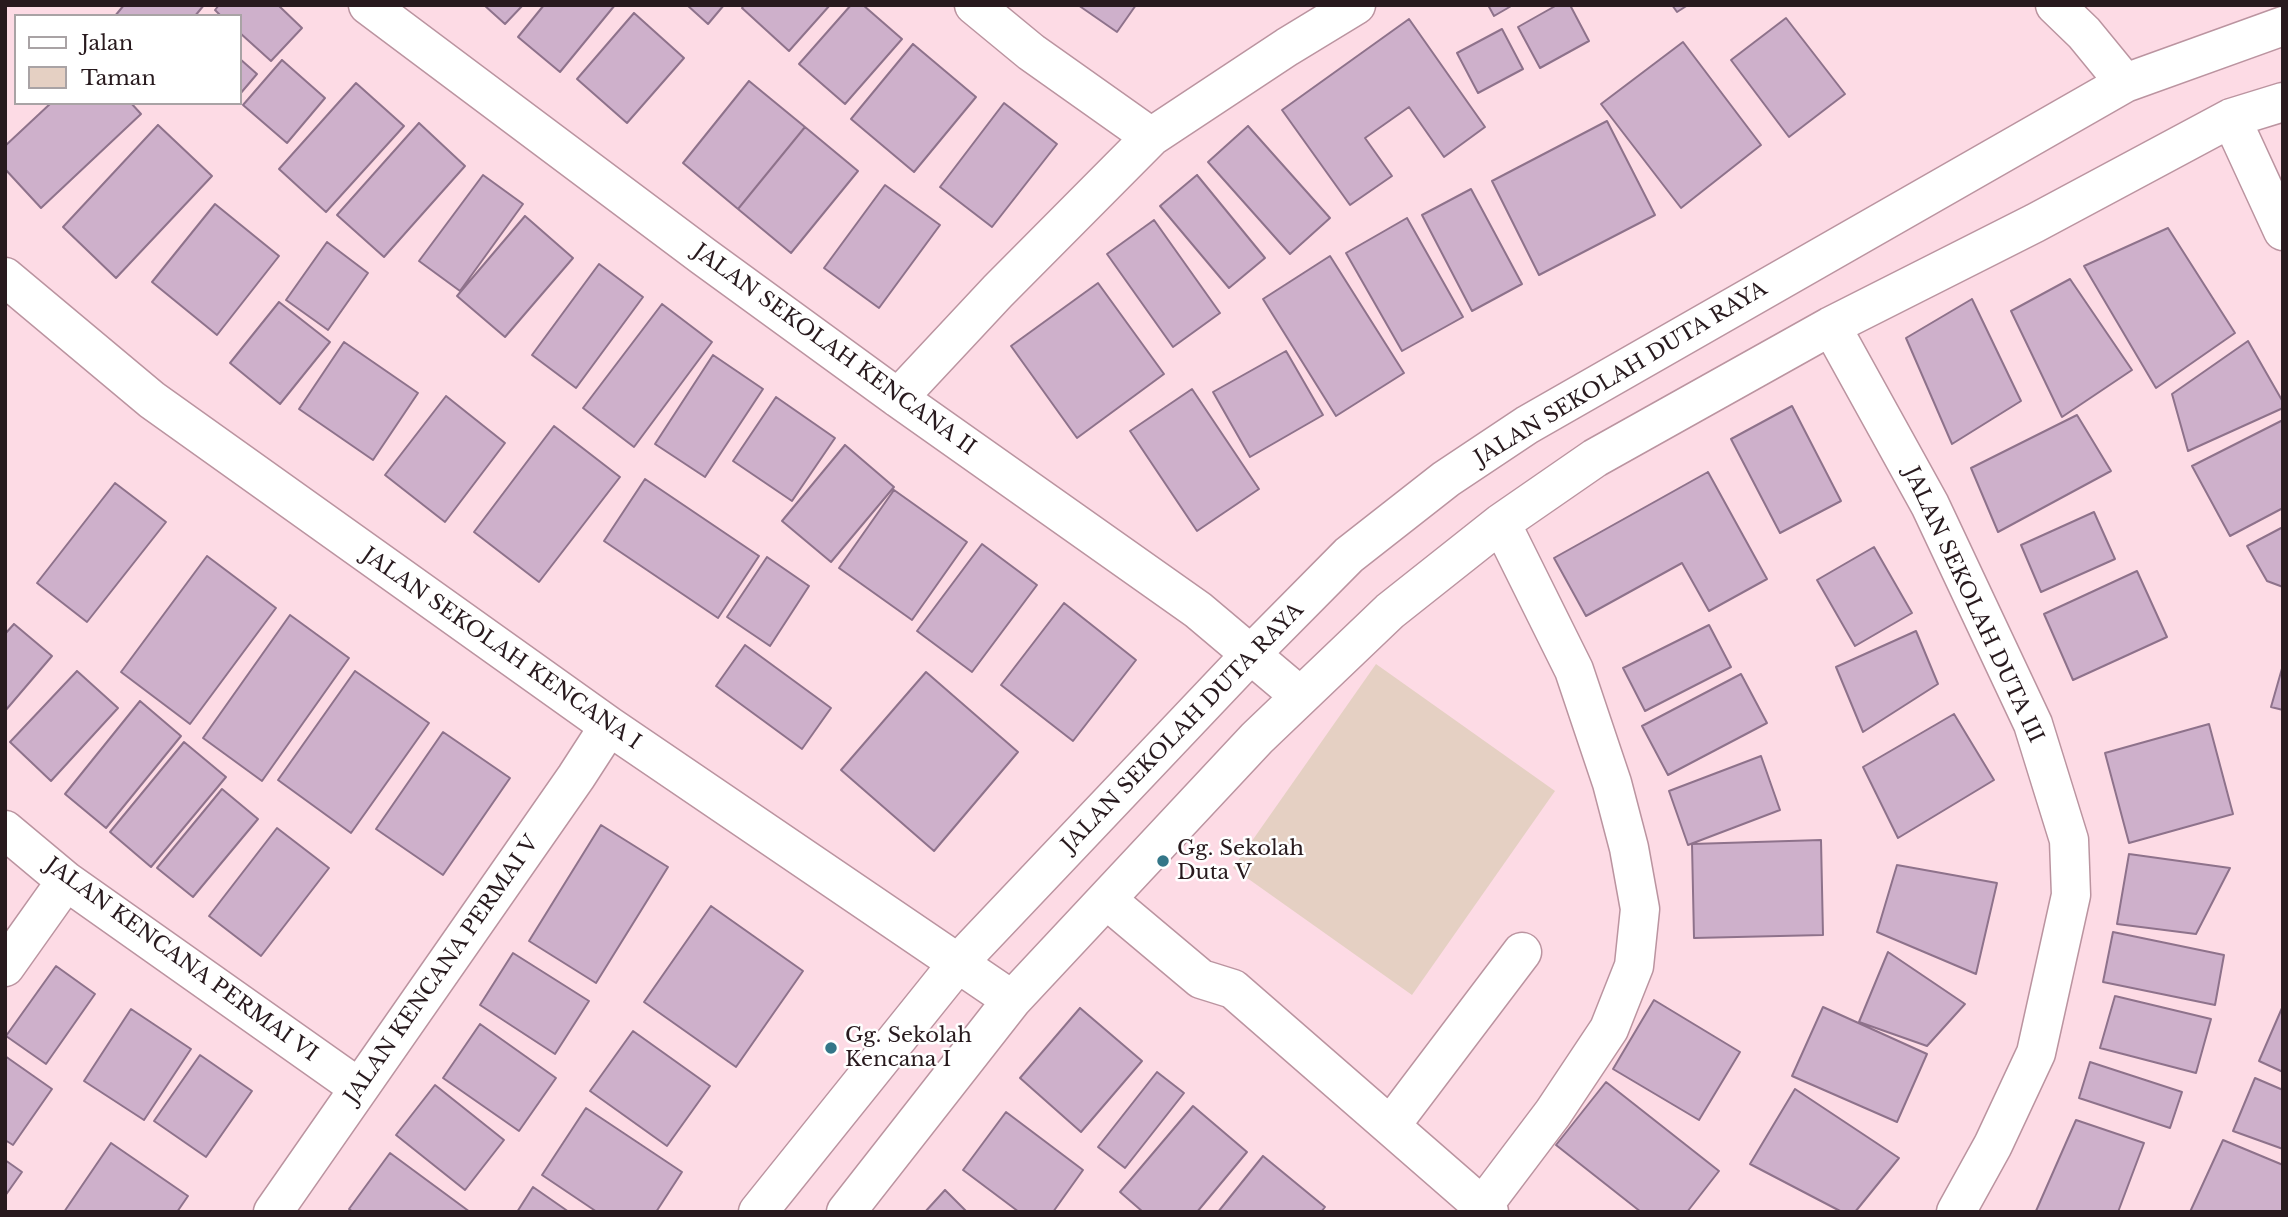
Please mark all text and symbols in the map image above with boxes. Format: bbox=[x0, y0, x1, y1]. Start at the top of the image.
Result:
legend bbox=[14, 14, 242, 105]
text: Jalan bbox=[81, 30, 133, 56]
text: Taman bbox=[81, 65, 156, 91]
street label: JALAN SEKOLAH KENCANA II bbox=[688, 239, 980, 461]
street label: JALAN SEKOLAH DUTA RAYA bbox=[1470, 276, 1772, 472]
street label: JALAN SEKOLAH DUTA III bbox=[1898, 463, 2048, 747]
street label: JALAN SEKOLAH KENCANA I bbox=[357, 543, 645, 755]
street label: JALAN SEKOLAH DUTA RAYA bbox=[1057, 598, 1309, 858]
street label: JALAN KENCANA PERMAI V bbox=[339, 831, 545, 1109]
place label: Gg. Sekolah Duta V bbox=[1177, 836, 1304, 886]
street label: JALAN KENCANA PERMAI VI bbox=[40, 853, 322, 1067]
marker: Gg. Sekolah Duta V bbox=[1155, 853, 1171, 869]
place label: Gg. Sekolah Kencana I bbox=[845, 1023, 972, 1073]
marker: Gg. Sekolah Kencana I bbox=[823, 1040, 839, 1056]

